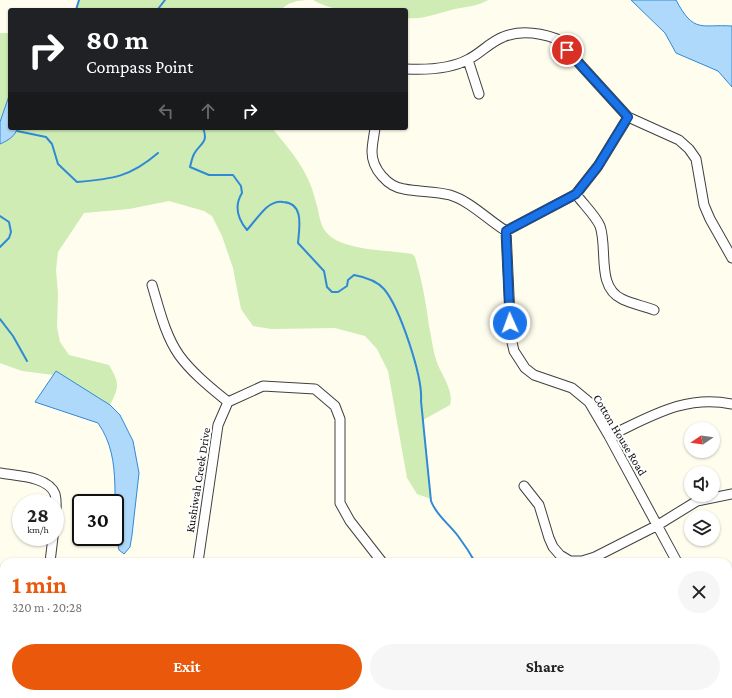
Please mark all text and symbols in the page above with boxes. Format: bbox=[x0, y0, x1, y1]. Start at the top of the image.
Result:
icon: right bbox=[20, 24, 72, 76]
text: 80 m bbox=[86, 24, 148, 55]
pin bbox=[550, 33, 584, 67]
icon: arrive bbox=[556, 39, 578, 61]
text: Compass Point bbox=[86, 57, 193, 77]
icon: left bbox=[155, 100, 177, 122]
icon: ahead bbox=[197, 100, 219, 122]
icon: right bbox=[239, 100, 261, 122]
position arrow bbox=[489, 302, 531, 344]
street label: Cotton House Road bbox=[590, 392, 650, 479]
north arrow bbox=[684, 422, 720, 458]
map controls bbox=[684, 422, 720, 546]
street label: Kushiwah Creek Drive bbox=[183, 427, 213, 533]
button: sound bbox=[684, 466, 720, 502]
speed limit sign: 30 bbox=[72, 494, 124, 546]
text: 28 bbox=[27, 504, 49, 526]
button: layers bbox=[684, 510, 720, 546]
text: km/h bbox=[27, 524, 49, 535]
text: 1 min bbox=[12, 571, 67, 598]
button: close bbox=[678, 571, 720, 613]
text: 320 m · 20:28 bbox=[12, 600, 82, 615]
button: Exit bbox=[12, 644, 362, 690]
button: Share bbox=[370, 644, 720, 690]

